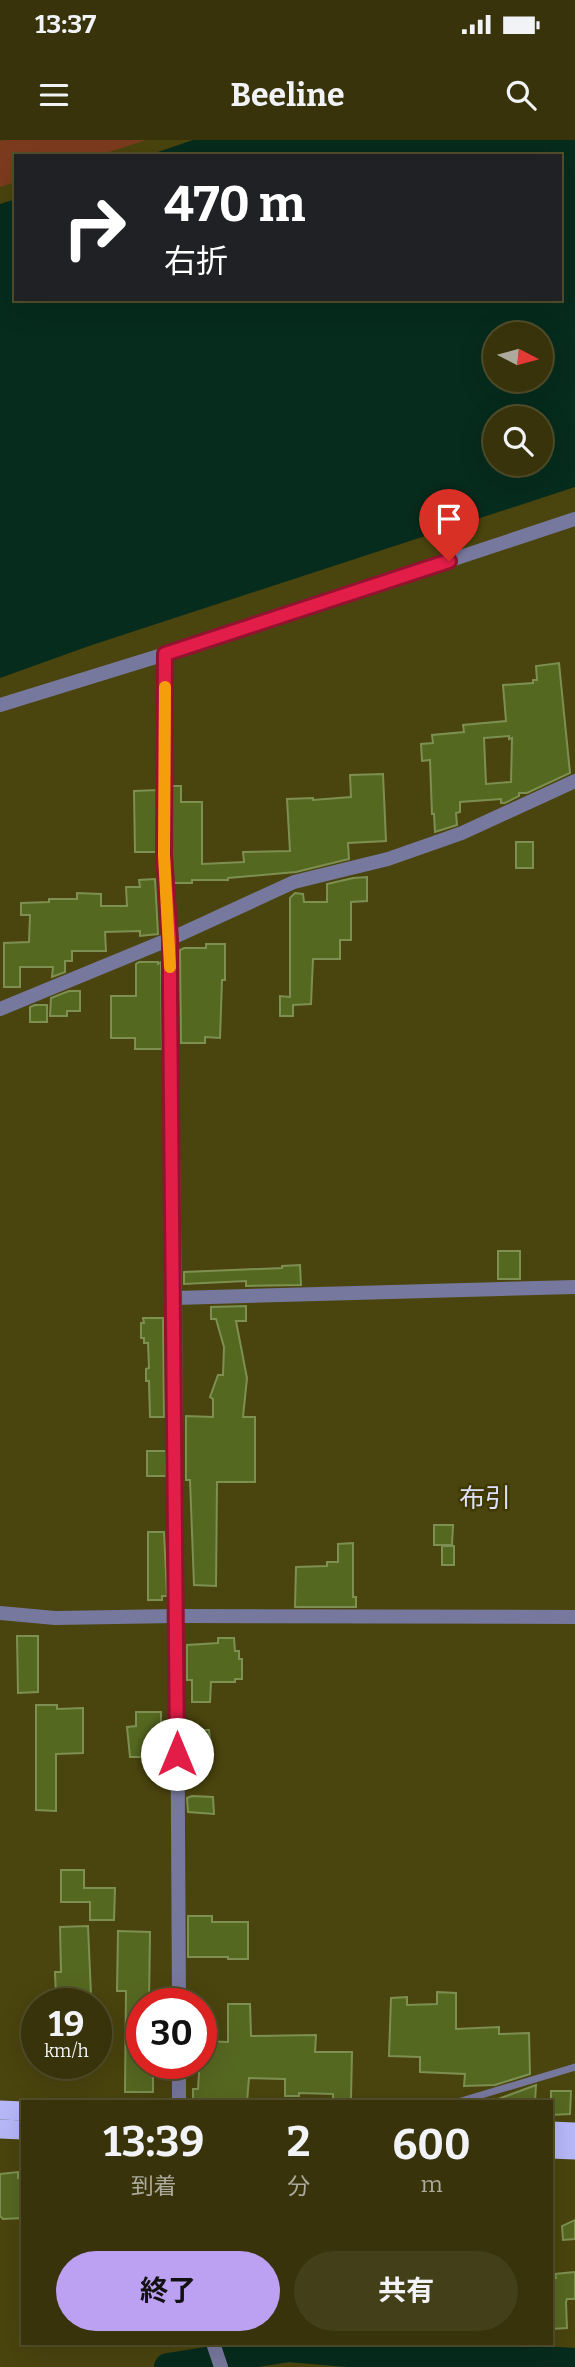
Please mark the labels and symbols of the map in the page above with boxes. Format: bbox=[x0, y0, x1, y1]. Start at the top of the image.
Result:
north arrow bbox=[483, 322, 553, 392]
pin bbox=[419, 489, 479, 561]
district label: 布引 bbox=[459, 1483, 511, 1514]
position arrow bbox=[140, 1717, 214, 1791]
speed limit sign: 30 bbox=[126, 1988, 217, 2079]

